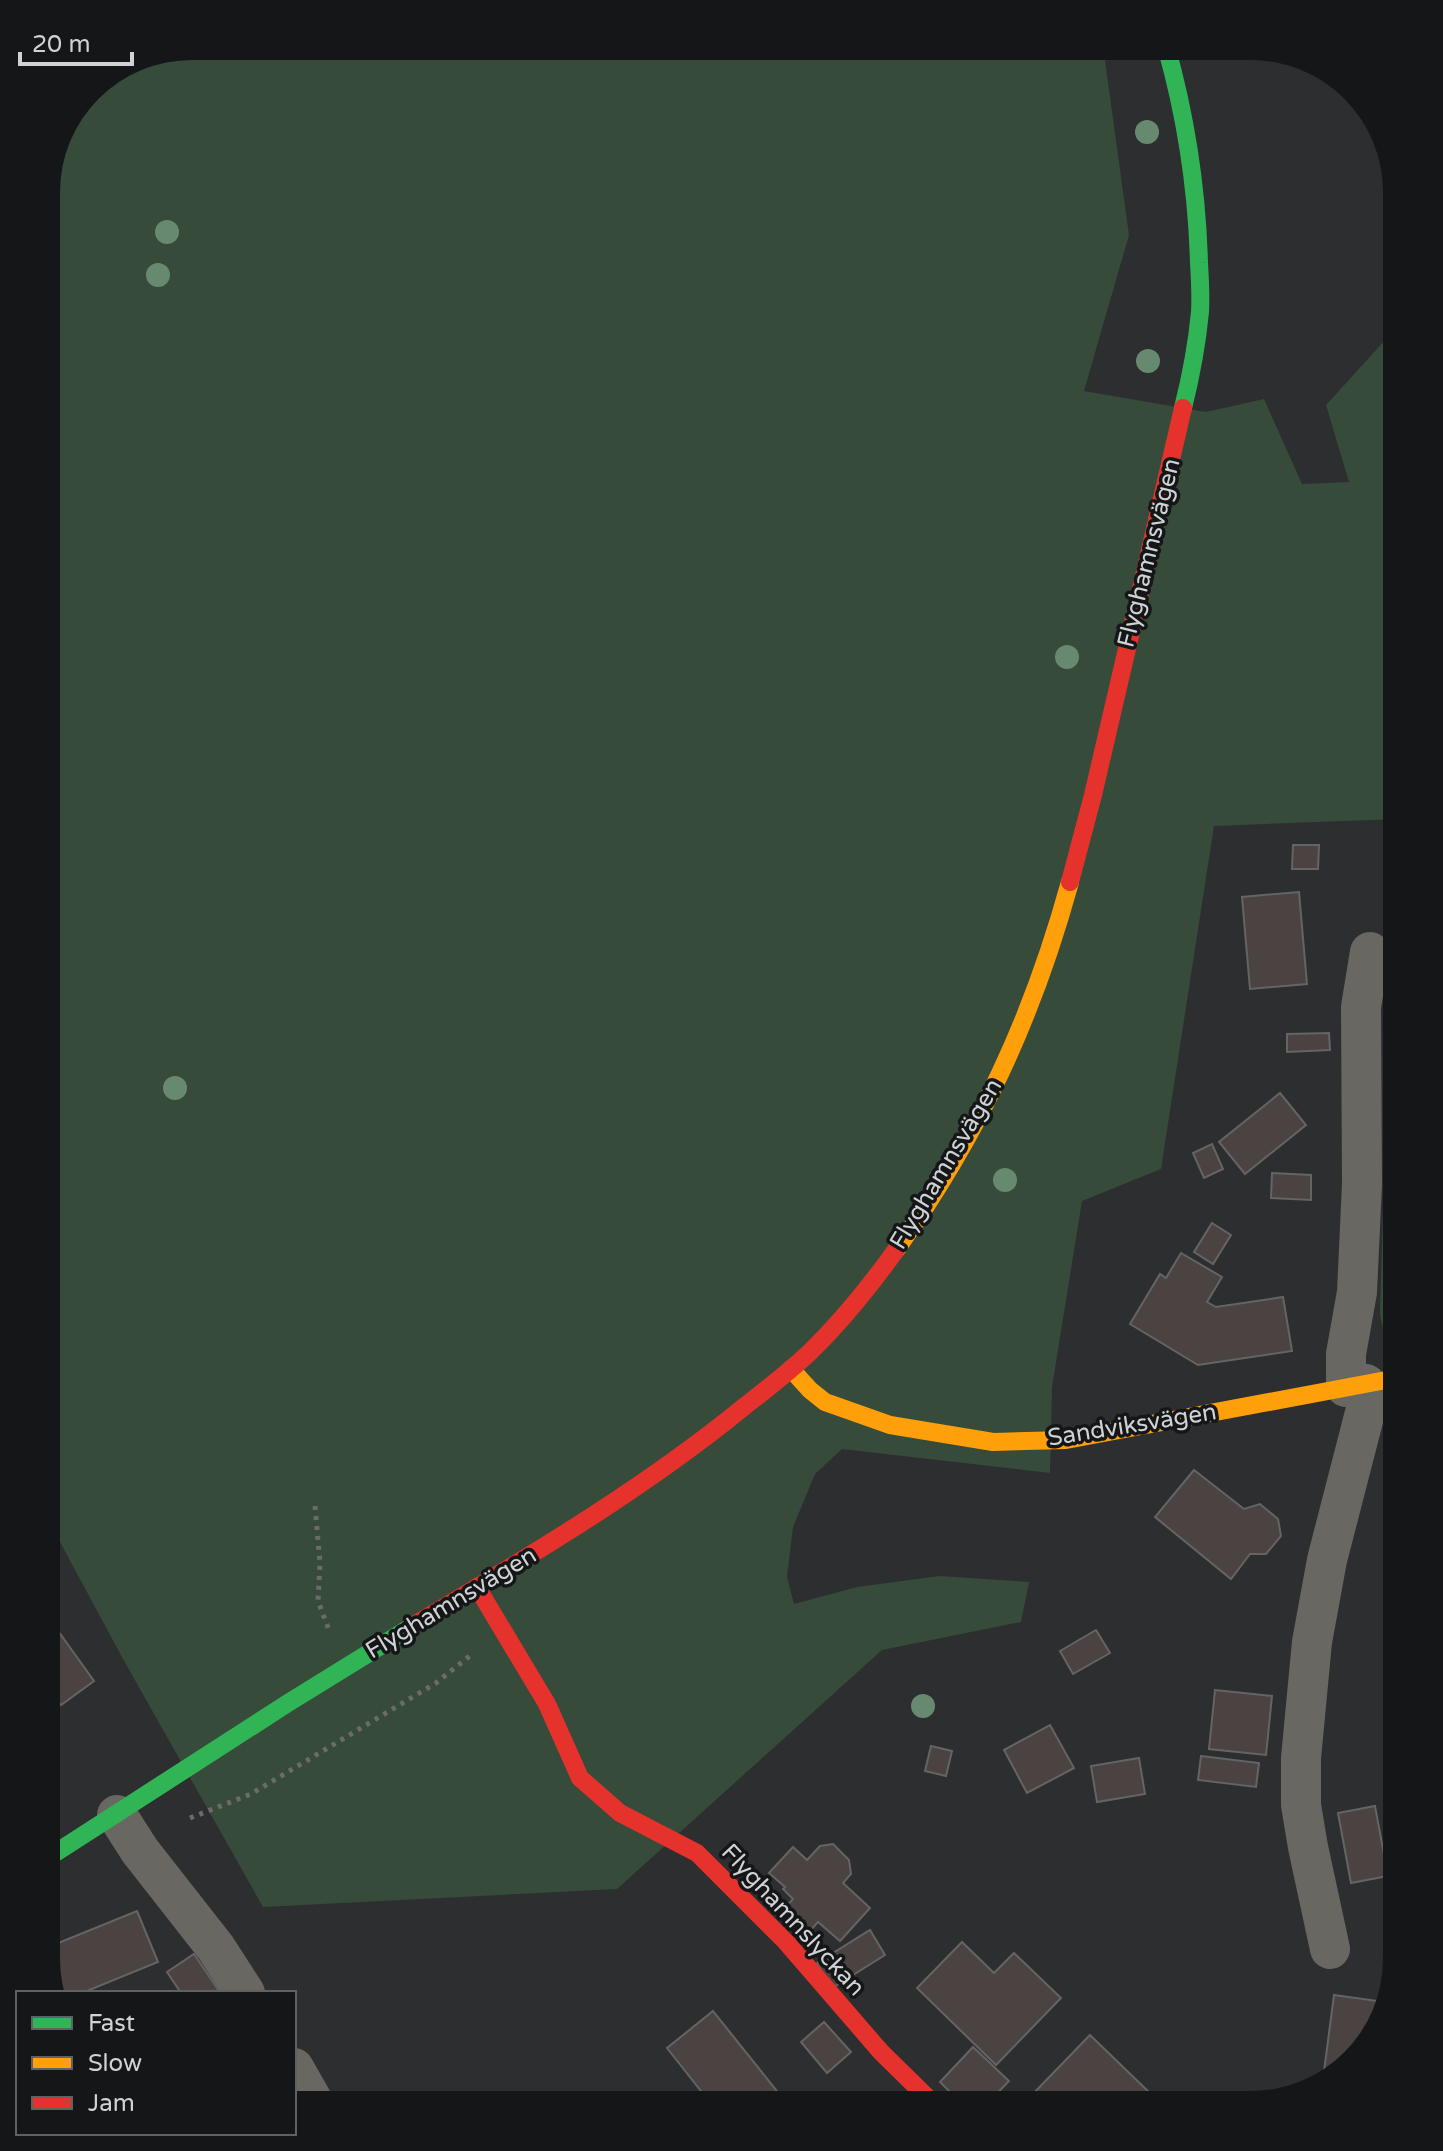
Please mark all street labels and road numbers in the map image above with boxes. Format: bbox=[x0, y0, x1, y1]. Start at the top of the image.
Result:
street label: Flyghamnsvägen bbox=[1111, 455, 1187, 651]
street label: Flyghamnsvägen bbox=[884, 1073, 1008, 1255]
street label: Sandviksvägen bbox=[1046, 1397, 1218, 1453]
street label: Flyghamnsvägen bbox=[360, 1541, 542, 1665]
street label: Flyghamnslyckan bbox=[715, 1838, 871, 2002]

